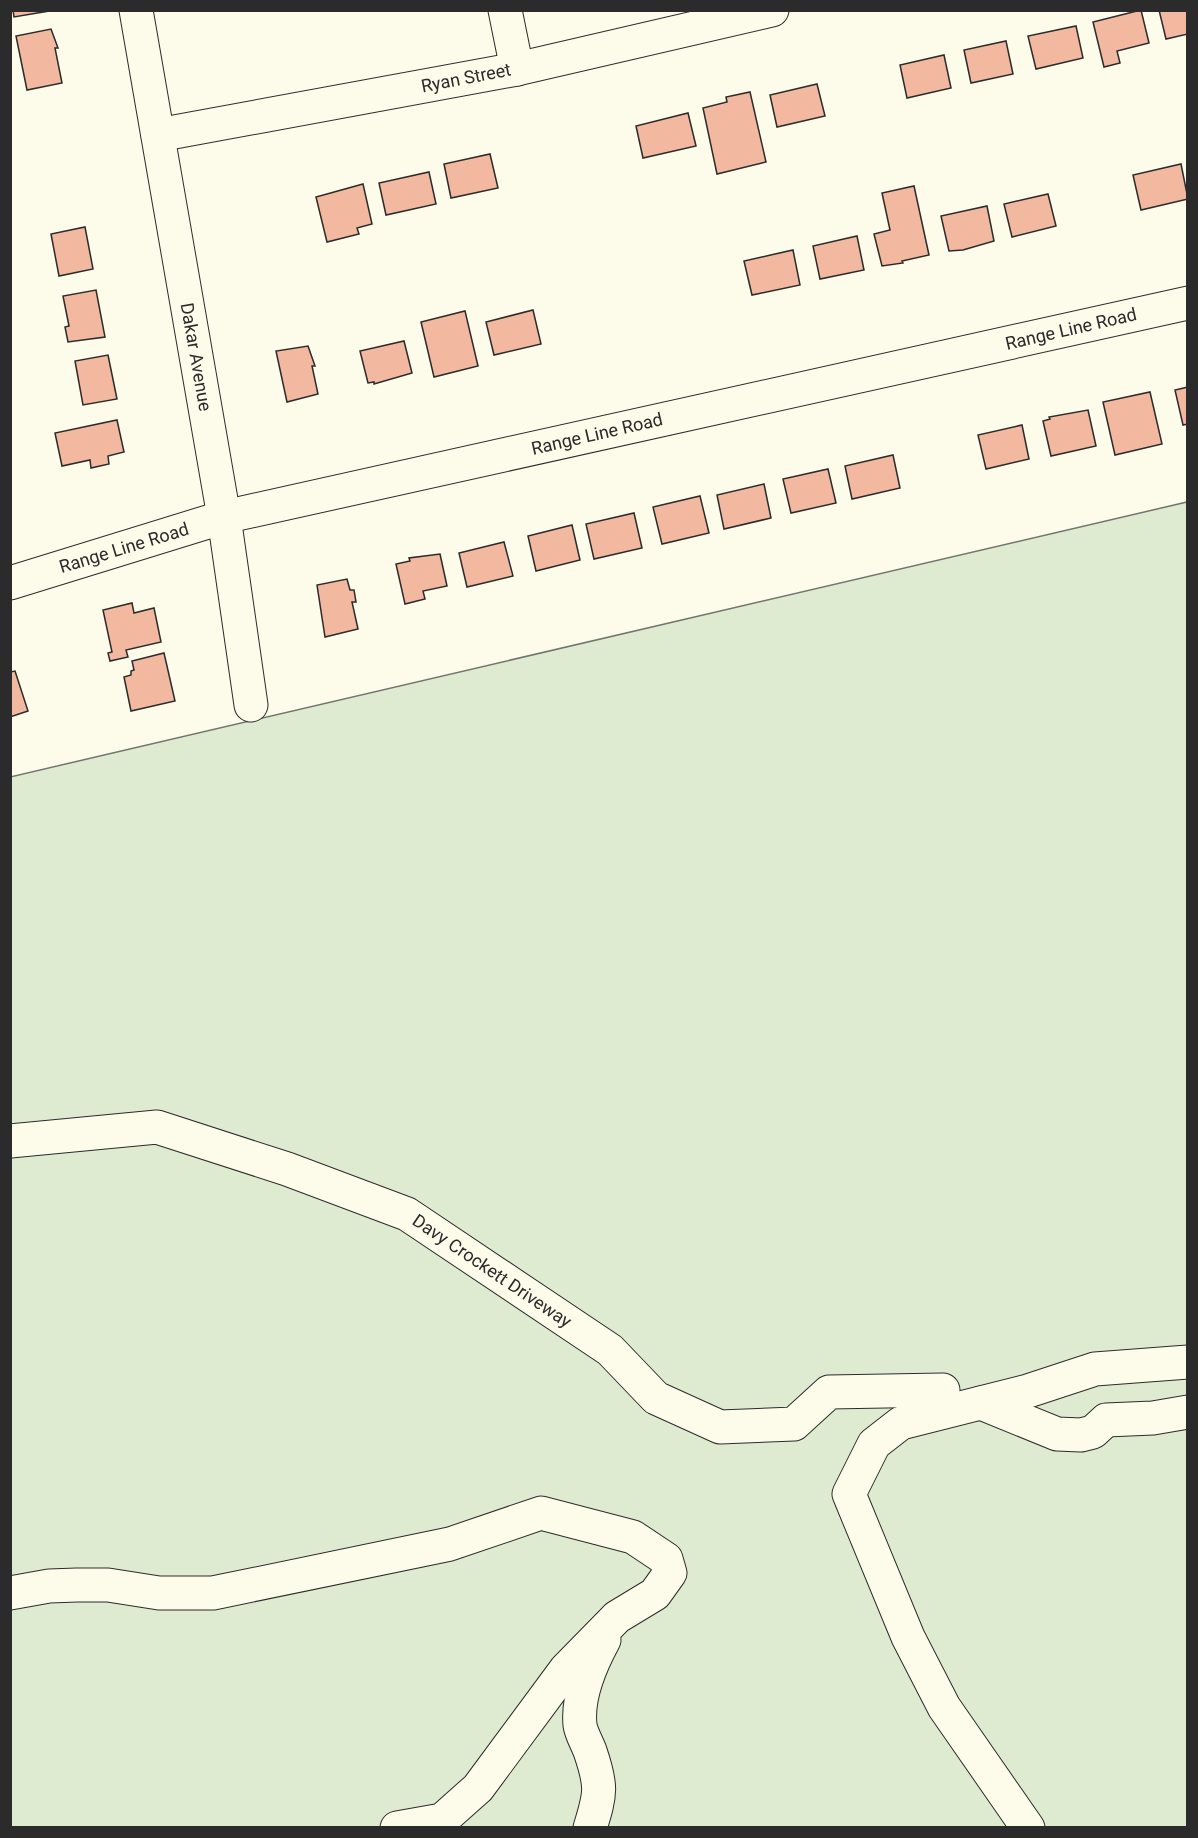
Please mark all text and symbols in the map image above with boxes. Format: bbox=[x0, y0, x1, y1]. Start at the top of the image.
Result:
street label: Ryan Street bbox=[419, 58, 513, 97]
street label: Dakar Avenue bbox=[177, 301, 216, 413]
street label: Range Line Road bbox=[1003, 303, 1139, 354]
street label: Range Line Road bbox=[529, 408, 665, 459]
street label: Range Line Road bbox=[57, 518, 191, 577]
street label: Davy Crockett Driveway bbox=[409, 1209, 576, 1332]

